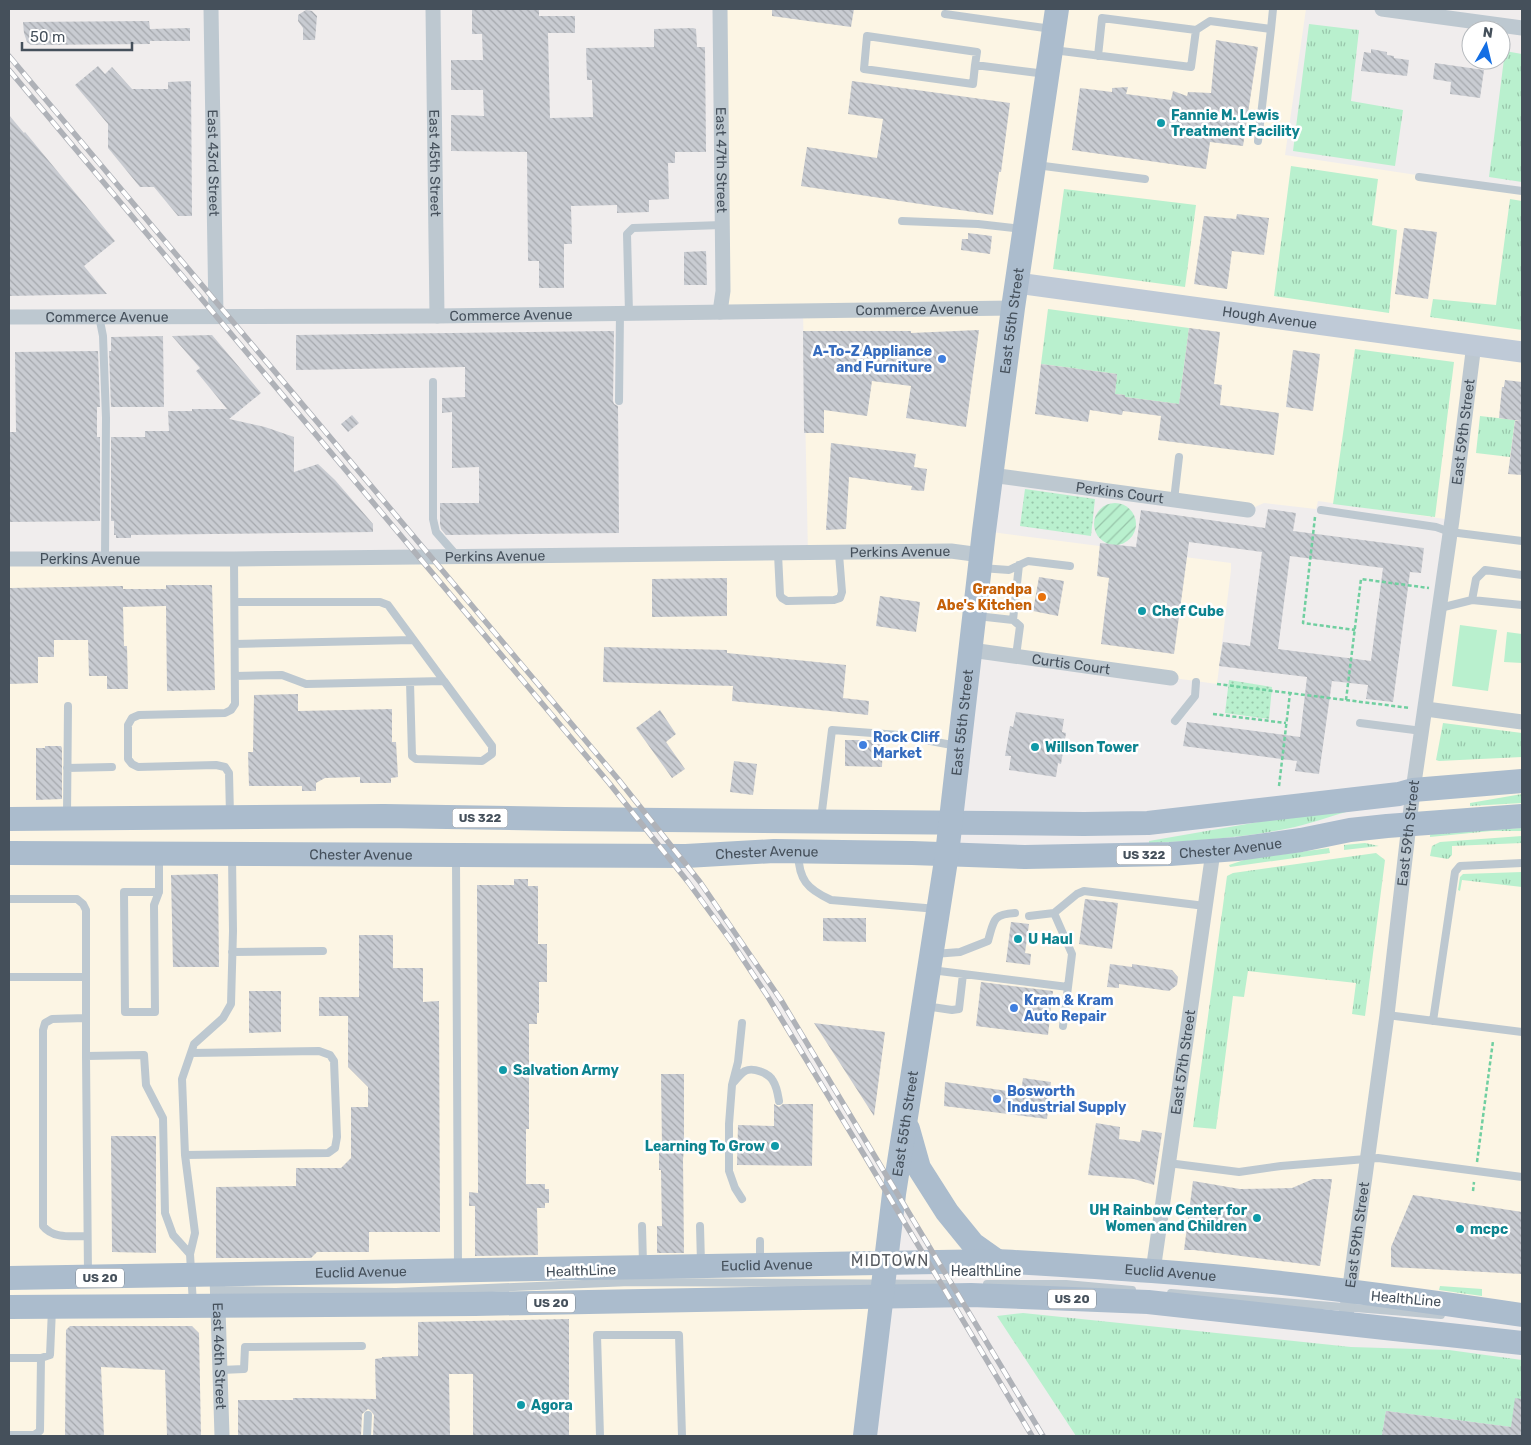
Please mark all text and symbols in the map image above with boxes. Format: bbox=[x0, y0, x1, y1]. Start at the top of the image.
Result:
scale bar bbox=[22, 20, 132, 52]
north arrow bbox=[1461, 20, 1511, 70]
text: N bbox=[1482, 24, 1494, 42]
text: 50 m bbox=[30, 28, 65, 46]
street label: East 47th Street bbox=[713, 107, 731, 214]
place label: Fannie M. Lewis Treatment Facility bbox=[1171, 107, 1300, 140]
street label: East 43rd Street bbox=[204, 109, 223, 217]
street label: East 45th Street bbox=[426, 109, 444, 217]
marker: Fannie M. Lewis Treatment Facility bbox=[1155, 117, 1167, 129]
street label: East 55th Street bbox=[996, 266, 1027, 375]
street label: Commerce Avenue bbox=[855, 300, 979, 319]
street label: Hough Avenue bbox=[1221, 303, 1318, 332]
street label: Commerce Avenue bbox=[449, 306, 573, 324]
street label: Commerce Avenue bbox=[45, 308, 169, 325]
place label: A-To-Z Appliance and Furniture bbox=[813, 343, 932, 376]
marker: A-To-Z Appliance and Furniture bbox=[936, 353, 948, 365]
street label: East 59th Street bbox=[1448, 377, 1478, 486]
street label: Perkins Court bbox=[1075, 478, 1165, 507]
street label: Perkins Avenue bbox=[850, 543, 950, 561]
street label: Perkins Avenue bbox=[445, 547, 545, 565]
street label: Perkins Avenue bbox=[40, 551, 140, 568]
place label: Grandpa Abe's Kitchen bbox=[937, 581, 1032, 614]
marker: Grandpa Abe's Kitchen bbox=[1036, 591, 1048, 603]
place label: Chef Cube bbox=[1152, 603, 1224, 620]
marker: Chef Cube bbox=[1136, 605, 1148, 617]
street label: Curtis Court bbox=[1031, 650, 1112, 678]
street label: East 55th Street bbox=[948, 668, 977, 777]
place label: Rock Cliff Market bbox=[873, 729, 940, 762]
marker: Rock Cliff Market bbox=[857, 739, 869, 751]
place label: Willson Tower bbox=[1045, 739, 1139, 756]
marker: Willson Tower bbox=[1029, 741, 1041, 753]
street label: East 59th Street bbox=[1393, 778, 1423, 887]
road number: US 322 bbox=[452, 808, 508, 828]
street label: Chester Avenue bbox=[1178, 834, 1283, 862]
street label: Chester Avenue bbox=[715, 842, 819, 863]
street label: Chester Avenue bbox=[309, 846, 413, 863]
road number: US 322 bbox=[1116, 846, 1172, 864]
place label: U Haul bbox=[1028, 931, 1073, 948]
marker: U Haul bbox=[1012, 933, 1024, 945]
place label: Kram & Kram Auto Repair bbox=[1024, 992, 1114, 1025]
marker: Kram & Kram Auto Repair bbox=[1008, 1002, 1020, 1014]
street label: East 57th Street bbox=[1167, 1008, 1199, 1116]
place label: Salvation Army bbox=[513, 1062, 619, 1079]
marker: Salvation Army bbox=[497, 1064, 509, 1076]
street label: East 55th Street bbox=[888, 1069, 922, 1178]
place label: Bosworth Industrial Supply bbox=[1007, 1083, 1127, 1116]
marker: Bosworth Industrial Supply bbox=[991, 1093, 1003, 1105]
place label: Learning To Grow bbox=[645, 1138, 765, 1155]
marker: Learning To Grow bbox=[769, 1140, 781, 1152]
street label: East 59th Street bbox=[1341, 1180, 1373, 1289]
place label: UH Rainbow Center for Women and Children bbox=[1089, 1202, 1248, 1235]
marker: UH Rainbow Center for Women and Children bbox=[1251, 1212, 1263, 1224]
place label: mcpc bbox=[1470, 1221, 1508, 1238]
marker: mcpc bbox=[1454, 1223, 1466, 1235]
district label: MIDTOWN bbox=[851, 1251, 929, 1270]
street label: Euclid Avenue bbox=[721, 1256, 813, 1274]
street label: HealthLine bbox=[545, 1261, 617, 1281]
street label: Euclid Avenue bbox=[1124, 1261, 1217, 1285]
street label: Euclid Avenue bbox=[315, 1263, 407, 1281]
street label: HealthLine bbox=[951, 1263, 1021, 1280]
road number: US 20 bbox=[76, 1268, 124, 1288]
street label: HealthLine bbox=[1370, 1287, 1442, 1311]
road number: US 20 bbox=[1048, 1290, 1096, 1308]
road number: US 20 bbox=[527, 1294, 575, 1312]
street label: East 46th Street bbox=[209, 1302, 230, 1410]
place label: Agora bbox=[531, 1397, 573, 1414]
marker: Agora bbox=[515, 1399, 527, 1411]

